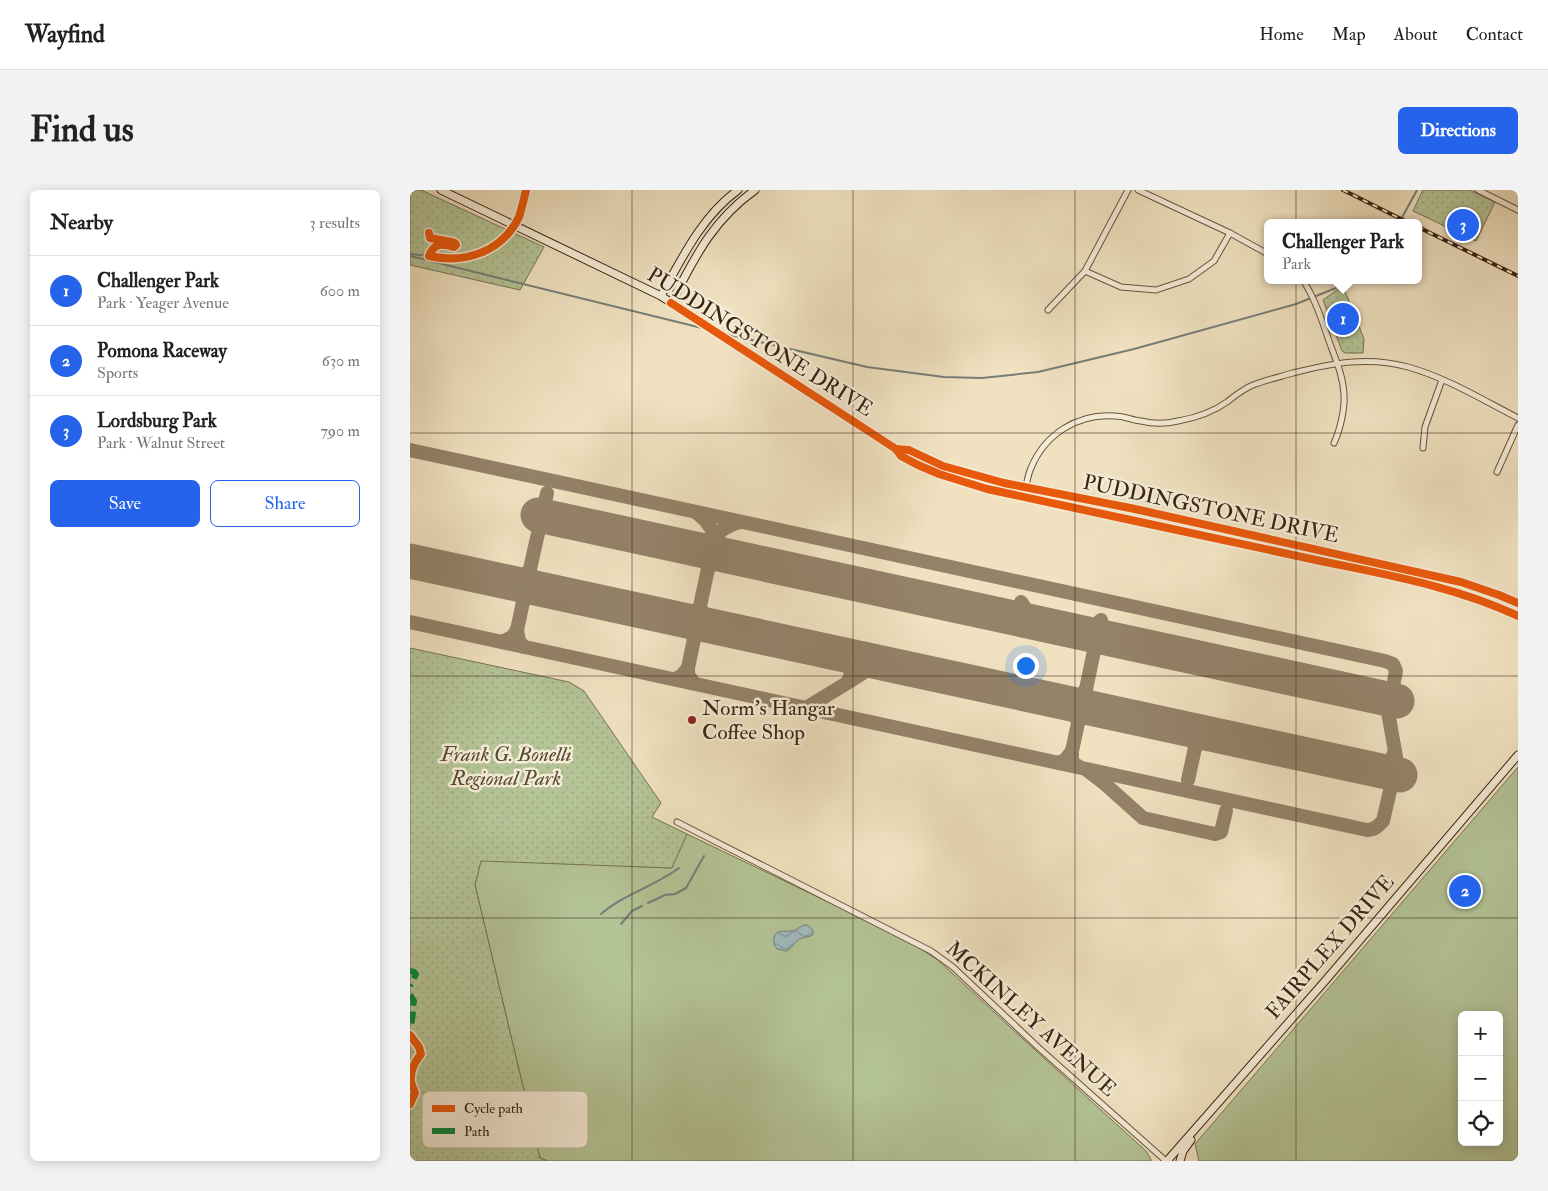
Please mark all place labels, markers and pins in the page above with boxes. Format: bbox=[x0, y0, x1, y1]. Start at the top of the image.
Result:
pin: 3 bbox=[1447, 206, 1479, 244]
pin: 1 bbox=[1327, 300, 1359, 338]
place label: Norm's Hangar Coffee Shop bbox=[702, 695, 835, 746]
marker: Norm's Hangar Coffee Shop bbox=[686, 714, 698, 726]
pin: 2 bbox=[1449, 872, 1481, 910]

